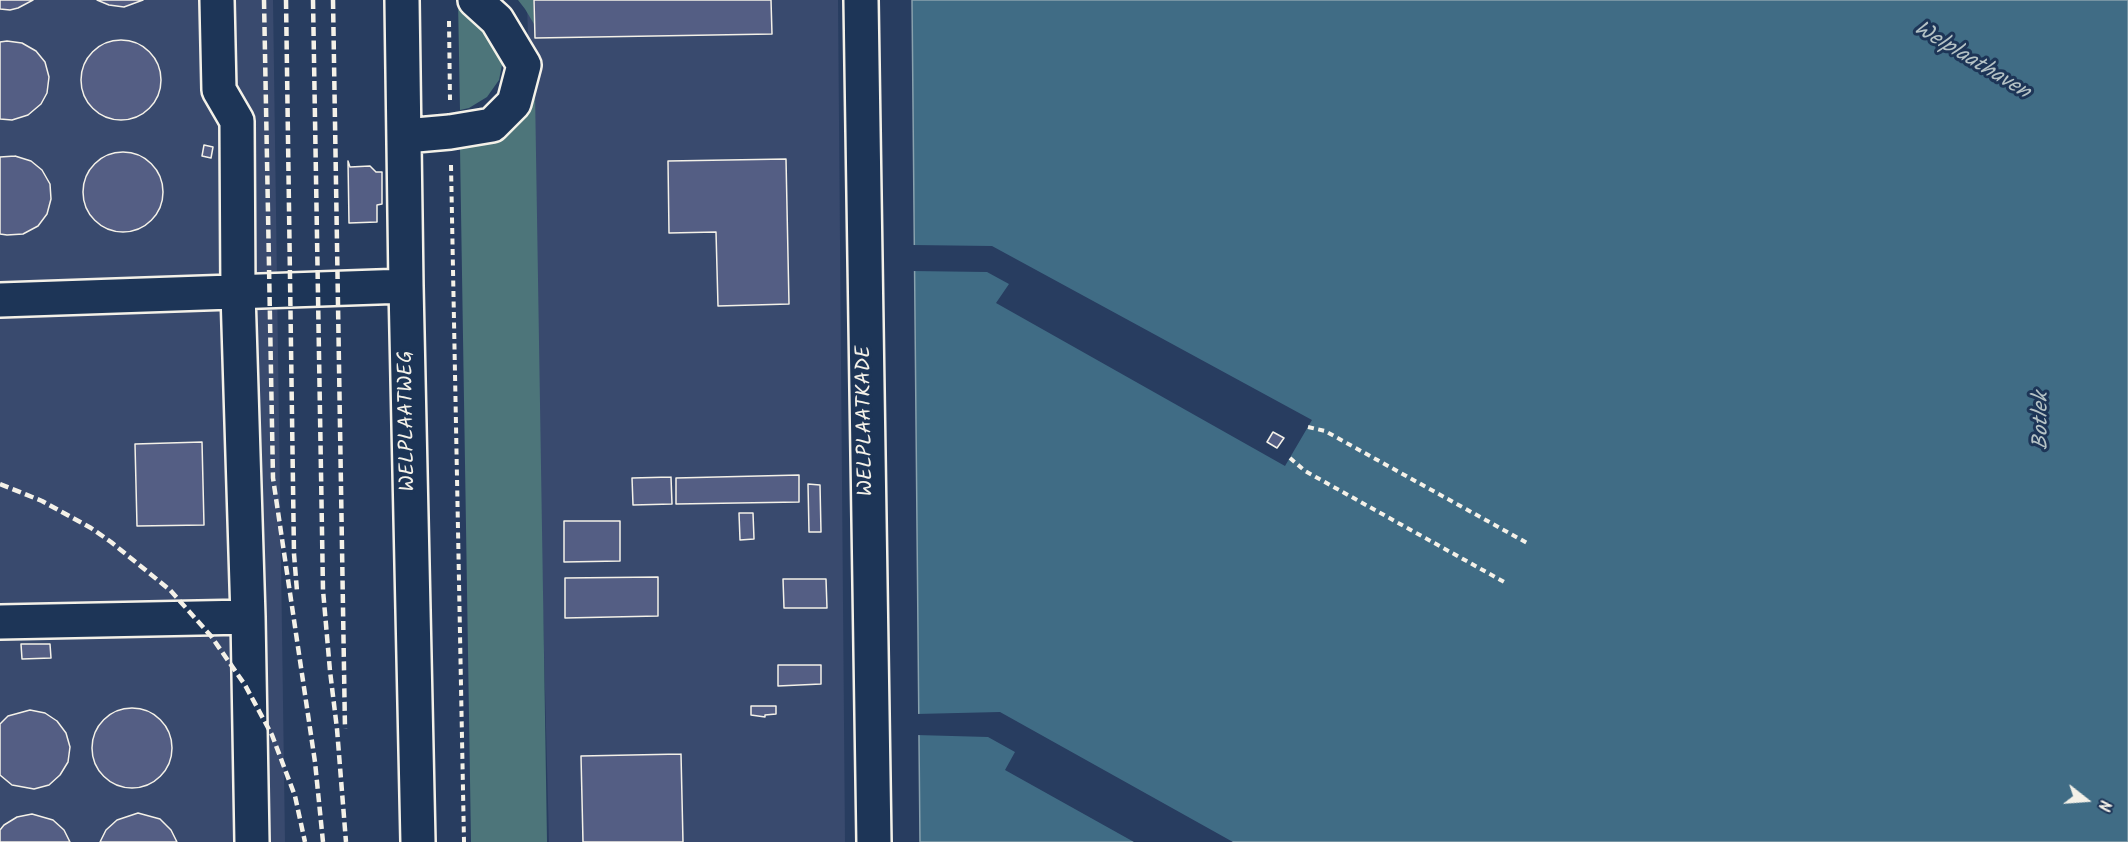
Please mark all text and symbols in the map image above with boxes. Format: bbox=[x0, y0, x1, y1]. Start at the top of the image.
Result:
water label: Welplaathaven bbox=[1908, 17, 2034, 107]
street label: WELPLAATKADE bbox=[853, 345, 881, 497]
street label: WELPLAATWEG bbox=[395, 350, 423, 492]
water label: Botlek bbox=[2030, 392, 2056, 450]
north arrow bbox=[2056, 770, 2116, 830]
text: N bbox=[2090, 797, 2117, 814]

